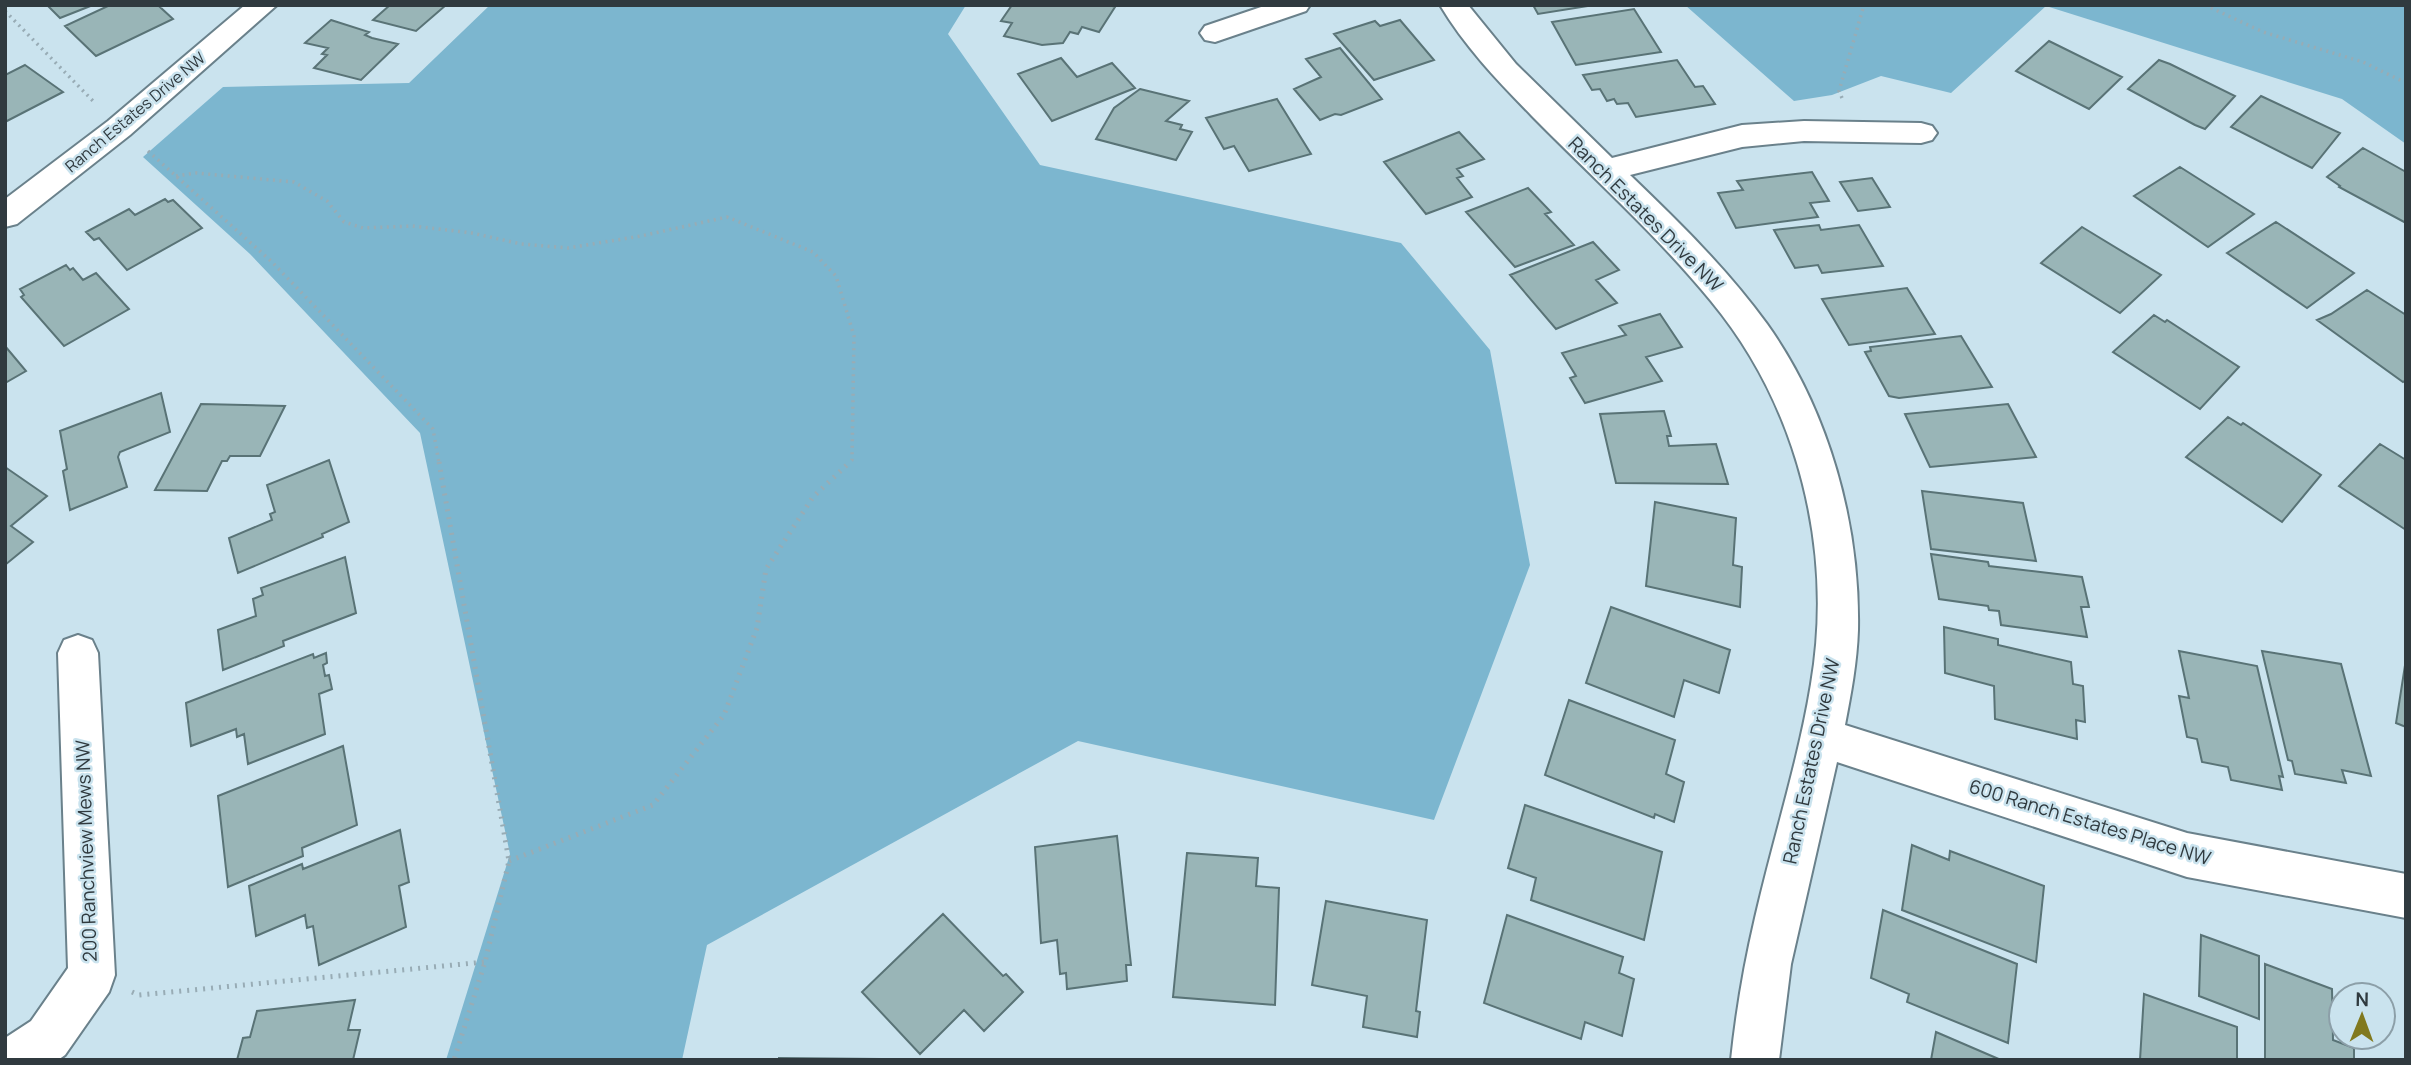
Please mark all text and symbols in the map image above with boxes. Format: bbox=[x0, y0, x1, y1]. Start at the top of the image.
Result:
street label: Ranch Estates Drive NW bbox=[60, 47, 210, 177]
street label: Ranch Estates Drive NW bbox=[1563, 131, 1729, 297]
street label: Ranch Estates Drive NW bbox=[1777, 656, 1846, 866]
street label: 200 Ranchview Mews NW bbox=[69, 739, 103, 962]
street label: 600 Ranch Estates Place NW bbox=[1966, 773, 2214, 871]
north arrow bbox=[2327, 981, 2397, 1051]
text: N bbox=[2355, 986, 2369, 1012]

